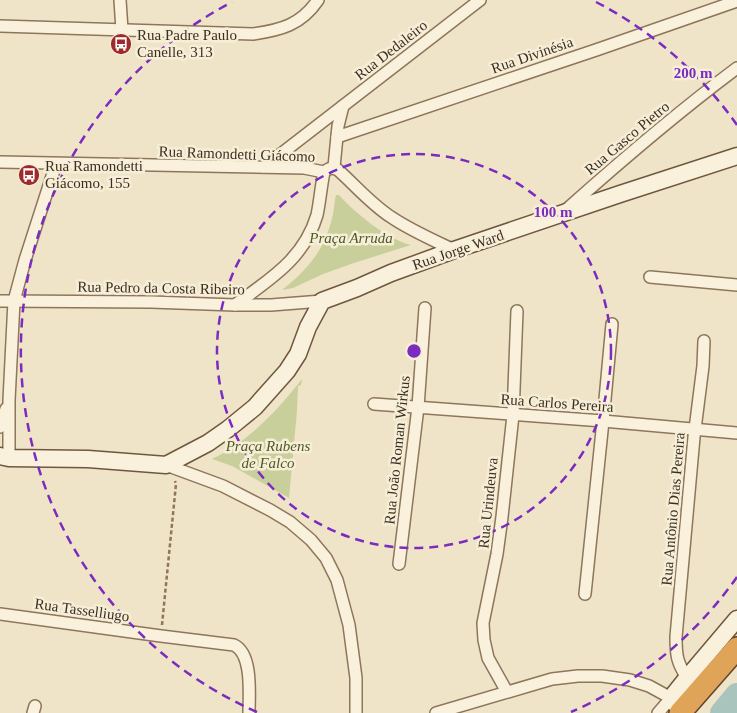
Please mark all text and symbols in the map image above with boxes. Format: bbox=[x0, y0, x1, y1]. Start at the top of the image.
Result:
street label: Rua Dedaleiro bbox=[352, 17, 430, 83]
place label: Rua Padre Paulo Canelle, 313 bbox=[137, 27, 237, 60]
bus stop icon: Rua Padre Paulo Canelle, 313 bbox=[109, 32, 133, 56]
street label: Rua Divinésia bbox=[489, 33, 575, 76]
text: 200 m bbox=[674, 65, 713, 81]
street label: Rua Gasco Pietro bbox=[582, 98, 672, 178]
street label: Rua Ramondetti Giácomo bbox=[158, 143, 316, 165]
place label: Rua Ramondetti Giácomo, 155 bbox=[45, 158, 143, 191]
bus stop icon: Rua Ramondetti Giácomo, 155 bbox=[17, 163, 41, 187]
text: 100 m bbox=[534, 204, 573, 220]
street label: Rua Jorge Ward bbox=[410, 227, 506, 273]
park label: Praça Arruda bbox=[308, 230, 393, 246]
street label: Rua Pedro da Costa Ribeiro bbox=[77, 279, 245, 297]
centre of rings bbox=[405, 342, 423, 360]
street label: Rua João Roman Wirkus bbox=[381, 375, 413, 525]
street label: Rua Carlos Pereira bbox=[500, 391, 614, 415]
street label: Rua Antônio Dias Pereira bbox=[658, 431, 688, 586]
park label: Praça Rubens de Falco bbox=[225, 438, 310, 471]
street label: Rua Urindeuva bbox=[475, 456, 501, 549]
street label: Rua Tasselliugo bbox=[33, 595, 131, 625]

